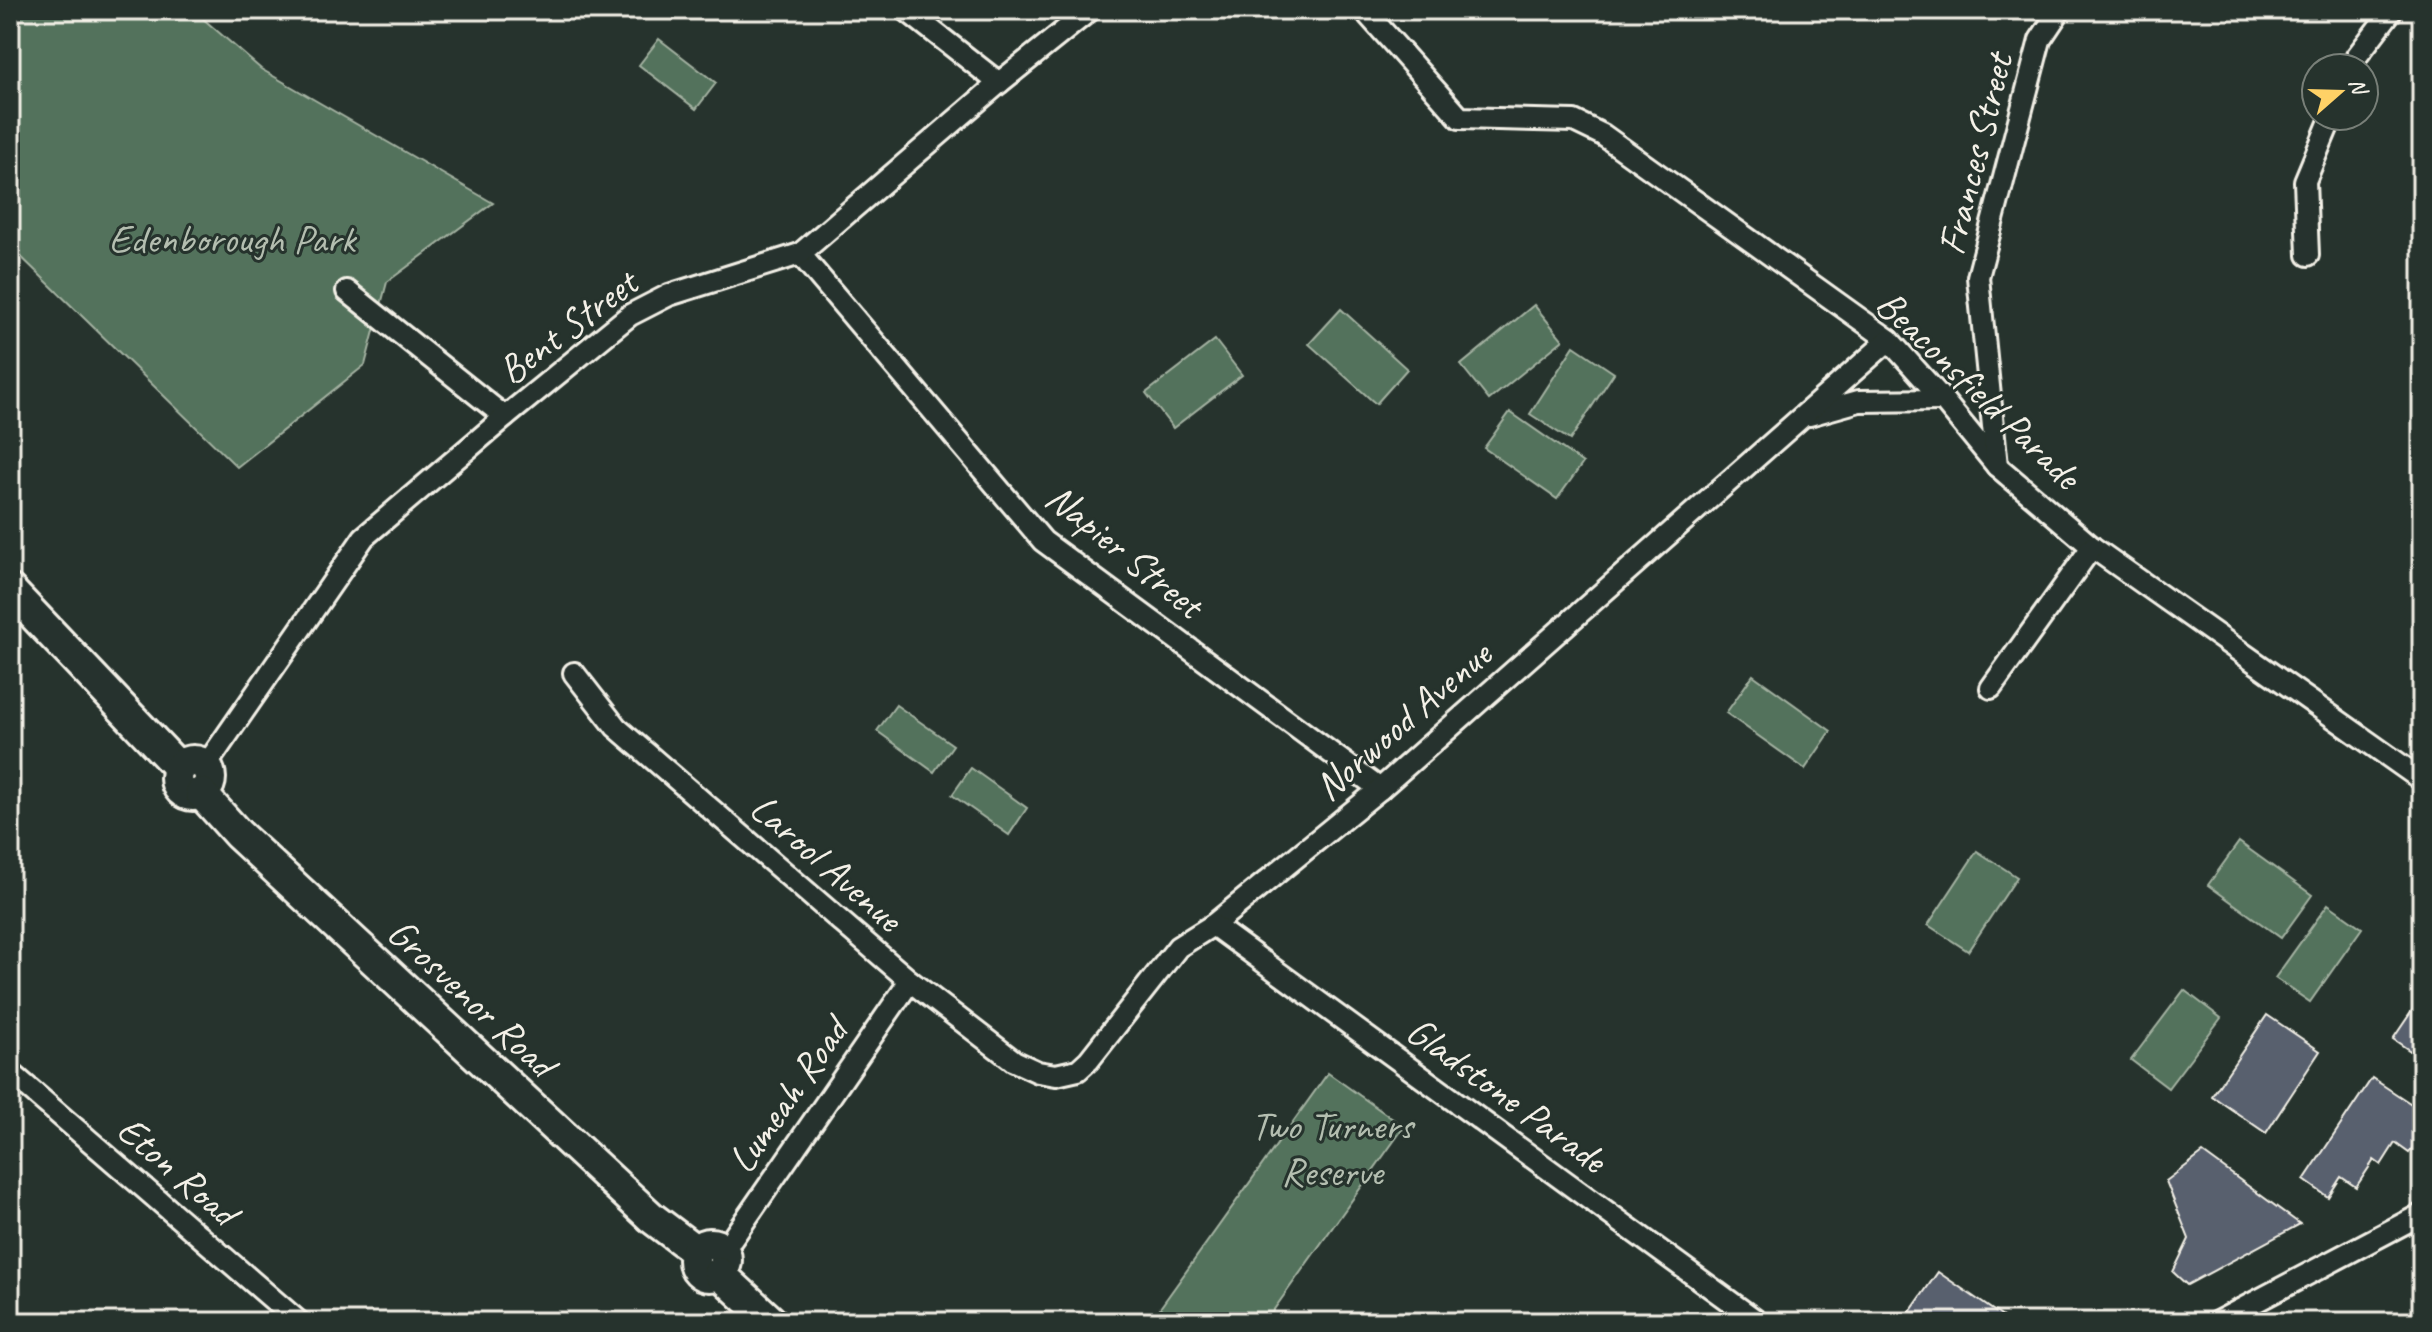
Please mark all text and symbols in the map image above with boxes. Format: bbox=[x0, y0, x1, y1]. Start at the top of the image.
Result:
street label: Frances Street bbox=[1926, 45, 2025, 260]
north arrow bbox=[2300, 52, 2380, 132]
text: N bbox=[2342, 74, 2374, 100]
park label: Edenborough Park bbox=[109, 214, 358, 264]
street label: Bent Street bbox=[488, 256, 650, 395]
street label: Beaconsfield Parade bbox=[1865, 279, 2093, 502]
street label: Napier Street bbox=[1036, 472, 1216, 632]
street label: Norwood Avenue bbox=[1304, 628, 1504, 811]
street label: Larool Avenue bbox=[740, 783, 915, 945]
street label: Grosvenor Road bbox=[377, 907, 569, 1092]
street label: Lumeah Road bbox=[717, 1004, 862, 1182]
street label: Gladstone Parade bbox=[1397, 1005, 1619, 1186]
park label: Two Turners Reserve bbox=[1251, 1101, 1416, 1197]
street label: Eton Road bbox=[107, 1105, 252, 1240]

